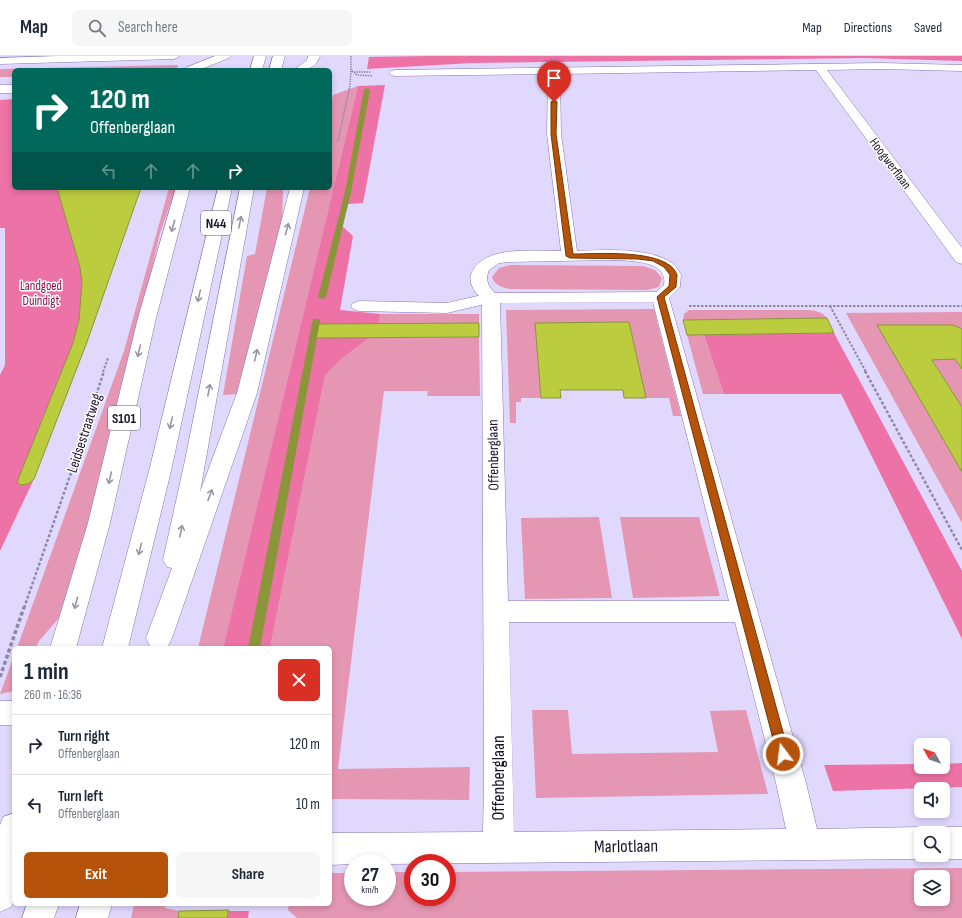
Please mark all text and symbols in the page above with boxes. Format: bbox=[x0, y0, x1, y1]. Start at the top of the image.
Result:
search box bbox=[72, 10, 352, 46]
text: Map bbox=[20, 16, 48, 39]
icon: search bbox=[86, 17, 108, 39]
text: Search here bbox=[118, 18, 178, 37]
text: Map bbox=[802, 19, 822, 36]
text: Directions bbox=[844, 19, 892, 36]
text: Saved bbox=[914, 19, 942, 36]
pin bbox=[537, 61, 571, 102]
icon: arrive bbox=[543, 67, 565, 89]
text: 120 m bbox=[90, 83, 150, 116]
icon: right bbox=[24, 84, 76, 136]
text: Offenberglaan bbox=[90, 117, 175, 138]
street label: Hoogwerflaan bbox=[866, 135, 915, 192]
icon: left bbox=[98, 160, 120, 182]
icon: ahead bbox=[140, 160, 162, 182]
icon: ahead bbox=[182, 160, 204, 182]
icon: right bbox=[224, 160, 246, 182]
road number: N44 bbox=[201, 211, 231, 235]
one-way arrow bbox=[236, 216, 244, 229]
one-way arrow bbox=[169, 219, 176, 232]
one-way arrow bbox=[284, 223, 291, 236]
park label: Landgoed Duindigt bbox=[20, 278, 62, 309]
one-way arrow bbox=[195, 289, 203, 302]
one-way arrow bbox=[135, 344, 143, 357]
one-way arrow bbox=[253, 349, 261, 362]
one-way arrow bbox=[205, 383, 213, 396]
street label: Leidsestraatweg bbox=[63, 391, 106, 475]
road number: S101 bbox=[108, 406, 140, 430]
one-way arrow bbox=[166, 416, 174, 429]
street label: Offenberglaan bbox=[483, 419, 504, 491]
one-way arrow bbox=[105, 471, 113, 484]
one-way arrow bbox=[207, 490, 215, 502]
one-way arrow bbox=[178, 525, 186, 538]
one-way arrow bbox=[136, 542, 144, 555]
one-way arrow bbox=[72, 596, 79, 609]
text: 1 min bbox=[24, 657, 69, 686]
button: close bbox=[278, 659, 320, 701]
text: 260 m · 16:36 bbox=[24, 687, 82, 703]
text: Turn right bbox=[58, 727, 110, 746]
position arrow bbox=[762, 733, 804, 775]
icon: right bbox=[24, 734, 46, 756]
text: 120 m bbox=[290, 735, 320, 754]
street label: Offenberglaan bbox=[488, 735, 509, 821]
north arrow bbox=[914, 738, 950, 774]
map controls bbox=[914, 738, 950, 906]
text: Offenberglaan bbox=[58, 746, 120, 762]
button: sound bbox=[914, 782, 950, 818]
text: Turn left bbox=[58, 787, 103, 806]
icon: left bbox=[24, 794, 46, 816]
text: 10 m bbox=[296, 795, 320, 814]
text: Offenberglaan bbox=[58, 806, 120, 822]
button: search bbox=[914, 826, 950, 862]
street label: Marlotlaan bbox=[594, 835, 658, 858]
button: Exit bbox=[24, 852, 168, 898]
button: Share bbox=[176, 852, 320, 898]
speed limit sign: 30 bbox=[404, 854, 456, 906]
text: 27 bbox=[361, 863, 379, 887]
button: layers bbox=[914, 870, 950, 906]
text: km/h bbox=[361, 884, 379, 896]

